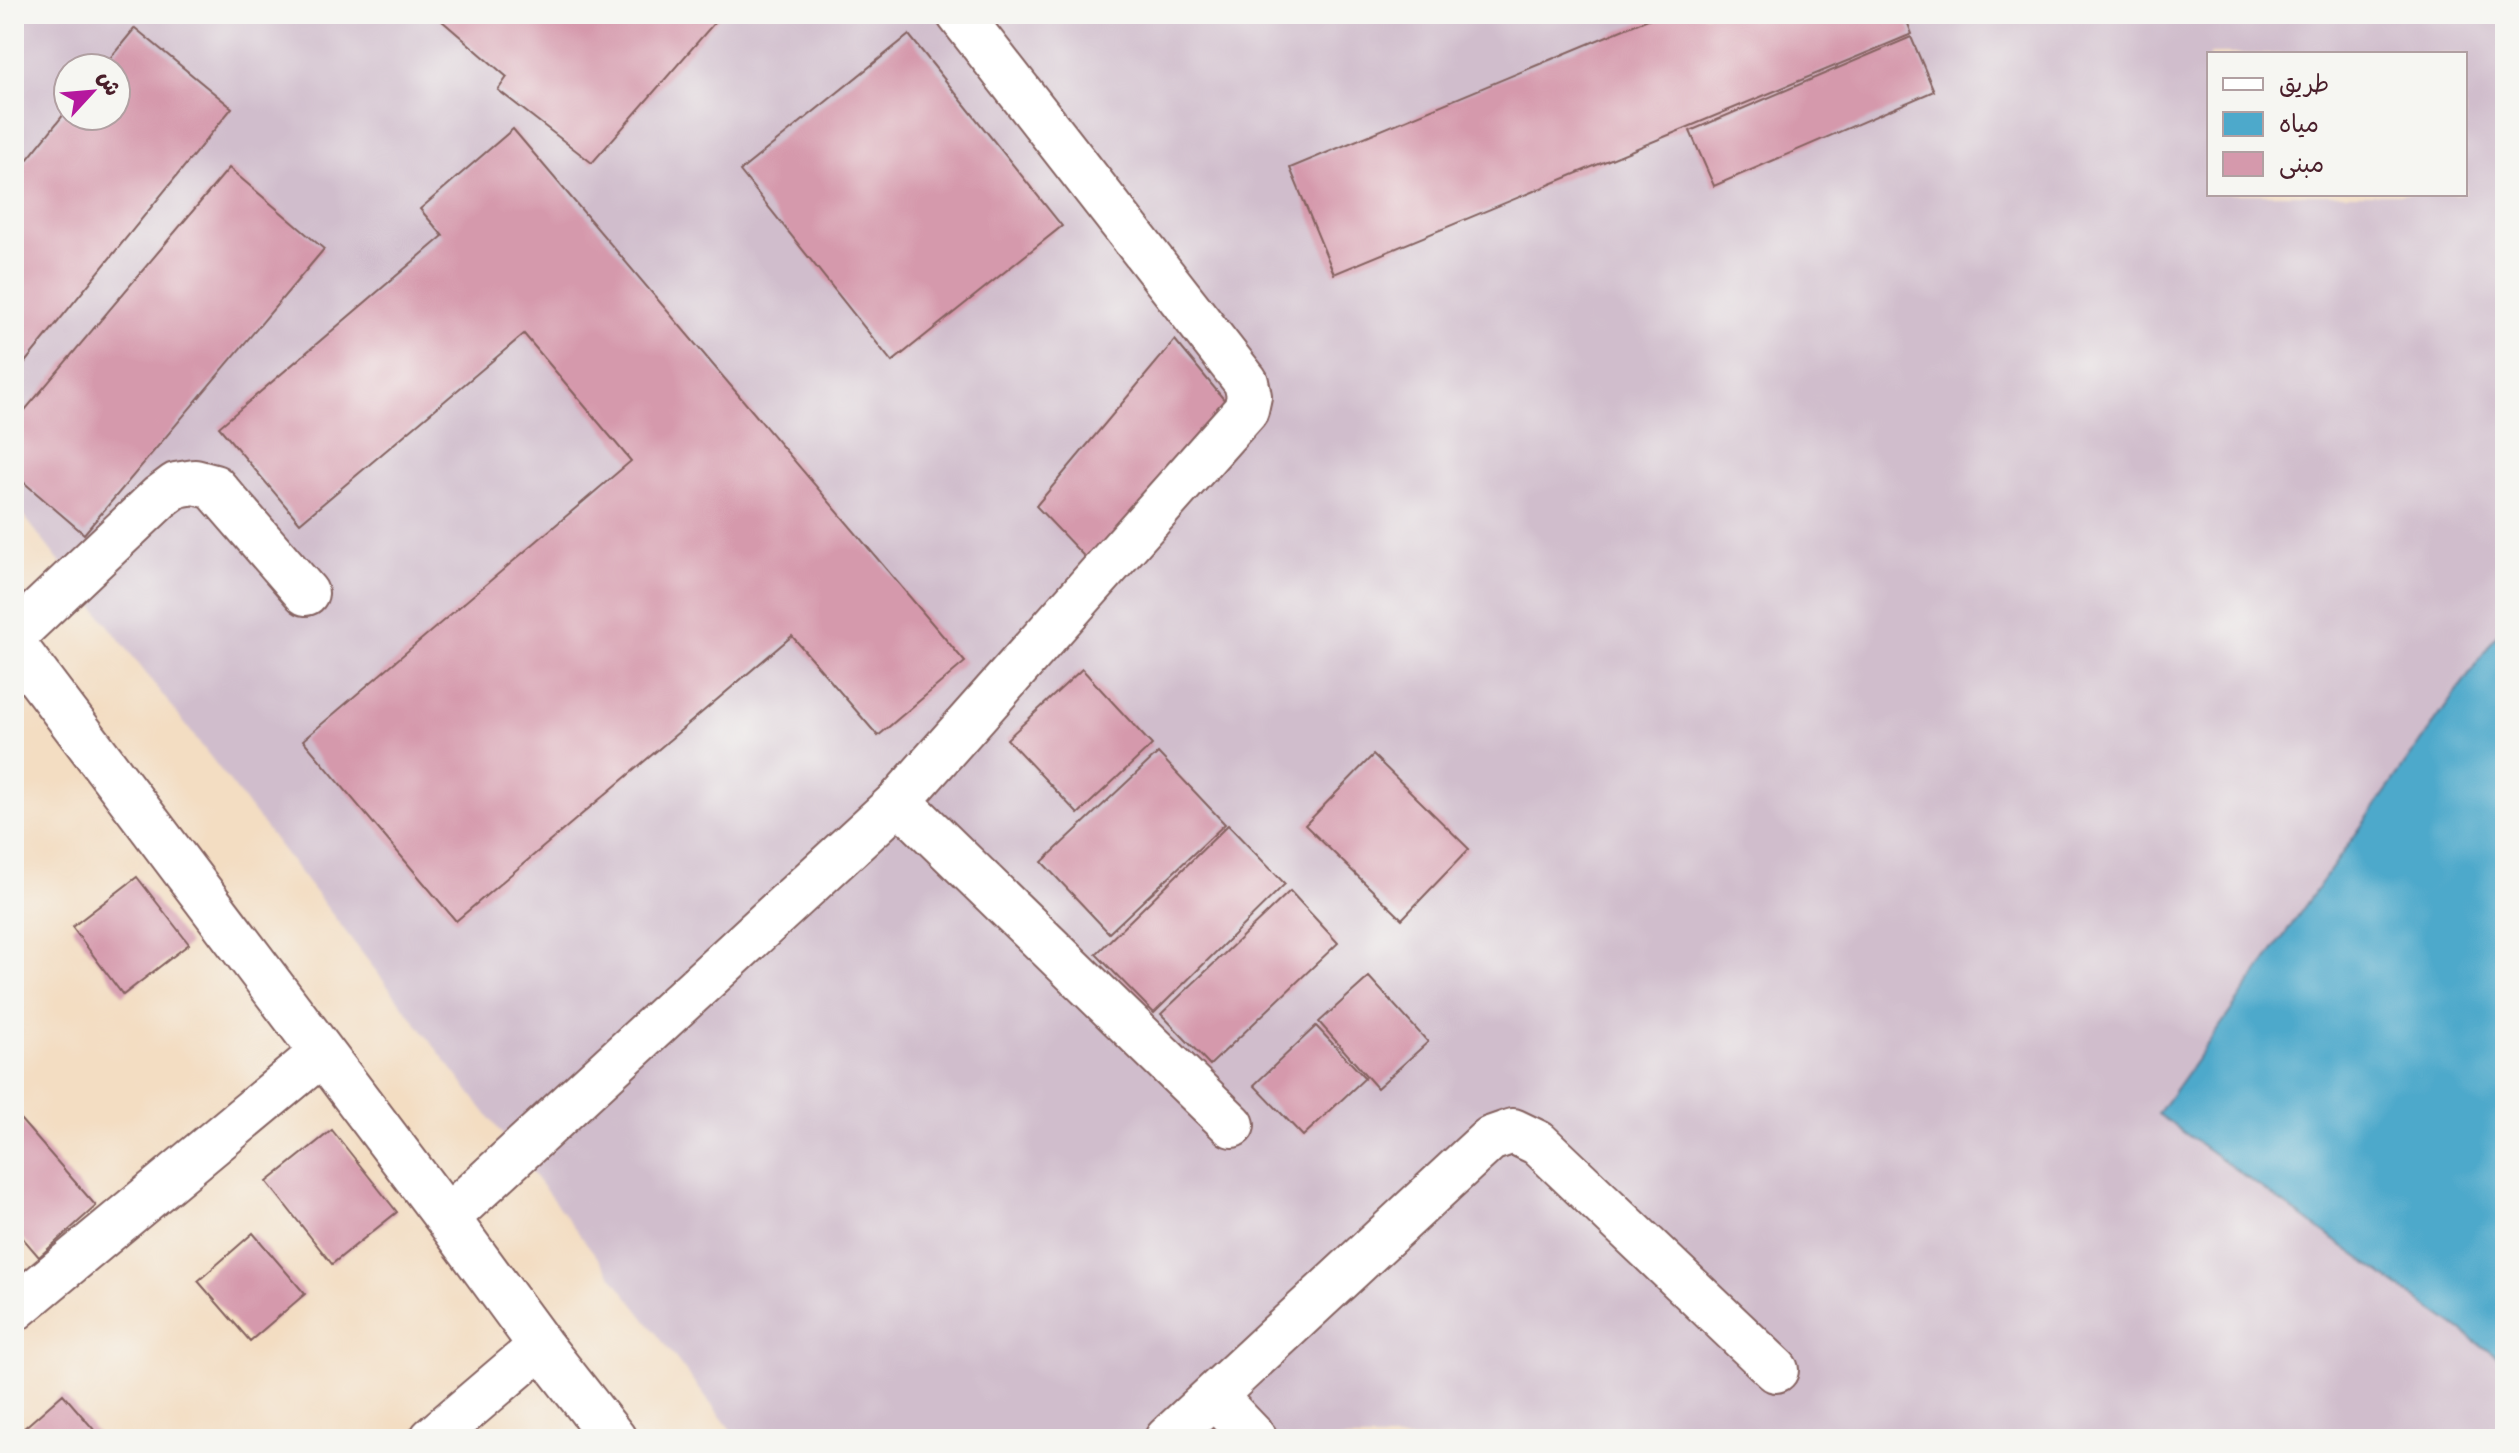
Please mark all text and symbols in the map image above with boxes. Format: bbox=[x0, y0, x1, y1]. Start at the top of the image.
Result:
north arrow bbox=[52, 52, 132, 132]
legend bbox=[2207, 52, 2467, 196]
text: طريق bbox=[2279, 63, 2329, 105]
text: ش bbox=[87, 64, 132, 103]
text: مياه bbox=[2279, 103, 2319, 145]
text: مبنى bbox=[2279, 143, 2324, 185]

